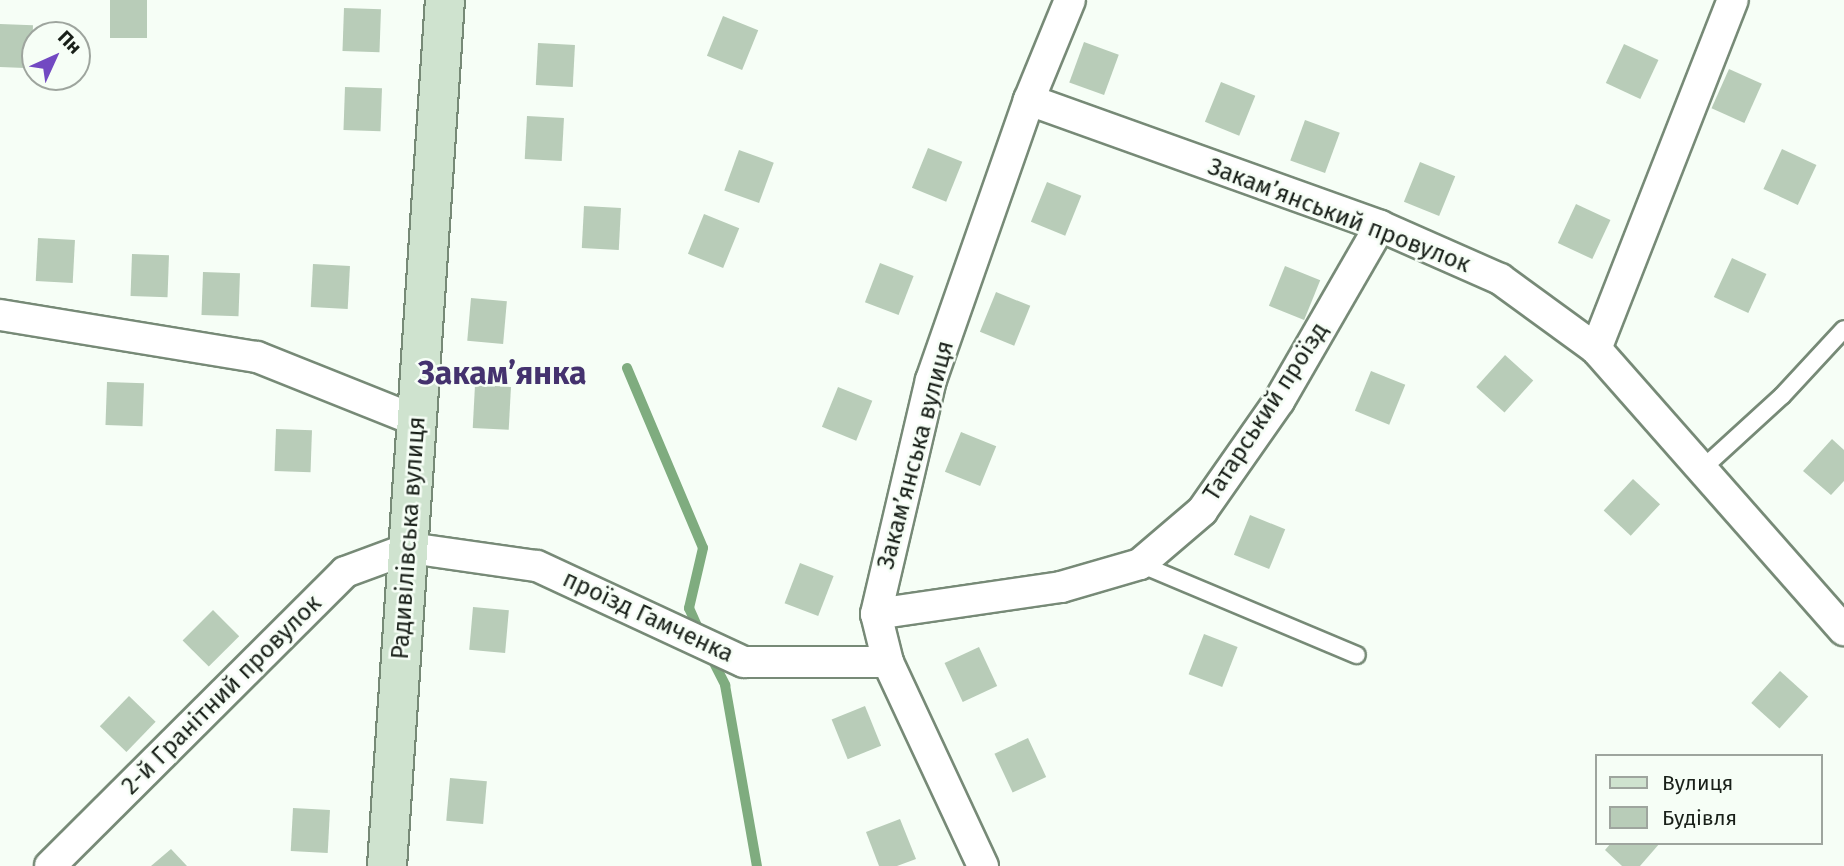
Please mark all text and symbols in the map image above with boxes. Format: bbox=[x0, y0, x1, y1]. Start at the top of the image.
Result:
north arrow bbox=[21, 21, 91, 91]
text: Пн bbox=[53, 26, 86, 59]
street label: Закамʼянський провулок bbox=[1204, 153, 1474, 279]
street label: Татарський проїзд bbox=[1198, 317, 1334, 507]
street label: Закамʼянська вулиця bbox=[872, 338, 960, 572]
district label: Закам’янка bbox=[417, 354, 587, 392]
street label: Радивілівська вулиця bbox=[386, 416, 432, 660]
street label: проїзд Гамченка bbox=[558, 565, 738, 669]
street label: 2-й Гранітний провулок bbox=[116, 589, 328, 801]
legend bbox=[1596, 754, 1823, 845]
text: Вулиця bbox=[1662, 770, 1733, 796]
text: Будівля bbox=[1662, 805, 1737, 831]

